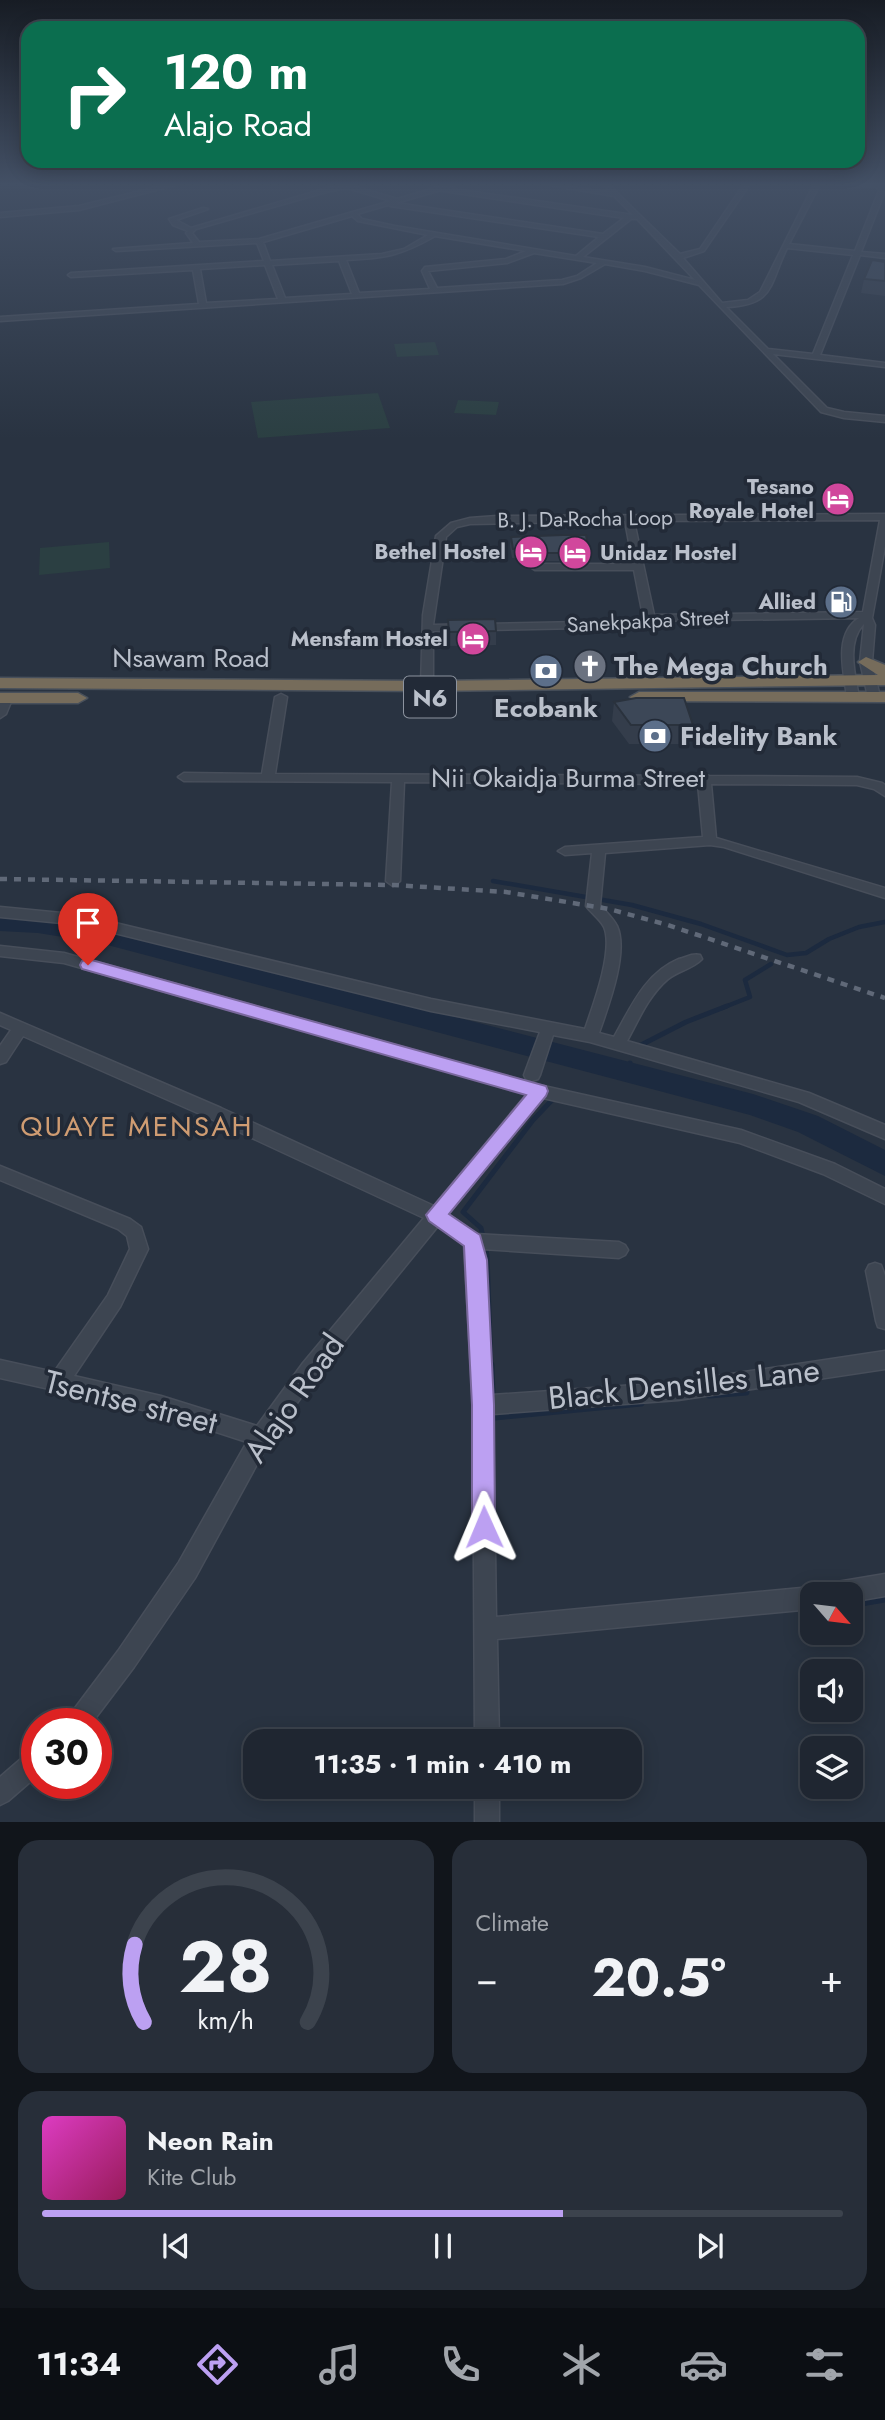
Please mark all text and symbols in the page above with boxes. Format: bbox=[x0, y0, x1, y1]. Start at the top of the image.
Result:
text: 120 m bbox=[164, 37, 308, 107]
icon: right bbox=[49, 49, 140, 140]
text: Alajo Road bbox=[164, 102, 312, 148]
place label: Tesano Royale Hotel bbox=[689, 472, 814, 526]
hotel icon: Tesano Royale Hotel bbox=[819, 480, 857, 518]
street label: B. J. Da-Rocha Loop bbox=[497, 502, 673, 536]
hotel icon: Bethel Hostel bbox=[512, 533, 550, 571]
hotel icon: Unidaz Hostel bbox=[556, 534, 594, 572]
place label: Bethel Hostel bbox=[375, 537, 506, 567]
place label: Unidaz Hostel bbox=[600, 538, 737, 568]
fuel station icon: Allied bbox=[822, 583, 860, 621]
place label: Allied bbox=[757, 587, 816, 617]
street label: Sanekpakpa Street bbox=[566, 602, 730, 640]
hotel icon: Mensfam Hostel bbox=[454, 620, 492, 658]
place label: Mensfam Hostel bbox=[291, 624, 448, 654]
street label: Nsawam Road bbox=[112, 639, 270, 677]
church icon: The Mega Church bbox=[571, 647, 609, 685]
place label: The Mega Church bbox=[614, 647, 828, 685]
bank icon: Ecobank bbox=[527, 652, 565, 690]
road number: N6 bbox=[404, 676, 456, 718]
place label: Ecobank bbox=[494, 689, 598, 727]
bank icon: Fidelity Bank bbox=[636, 717, 674, 755]
place label: Fidelity Bank bbox=[680, 717, 838, 755]
street label: Nii Okaidja Burma Street bbox=[431, 759, 706, 797]
pin bbox=[58, 893, 118, 965]
icon: arrive bbox=[69, 904, 107, 942]
district label: QUAYE MENSAH bbox=[20, 1106, 254, 1147]
street label: Alajo Road bbox=[233, 1324, 355, 1472]
street label: Black Densilles Lane bbox=[546, 1347, 822, 1421]
street label: Tsentse street bbox=[40, 1358, 222, 1446]
position arrow bbox=[447, 1490, 521, 1564]
north arrow bbox=[800, 1582, 863, 1645]
map controls bbox=[800, 1582, 863, 1799]
button: sound bbox=[800, 1659, 863, 1722]
speed limit sign: 30 bbox=[21, 1708, 112, 1799]
button: layers bbox=[800, 1736, 863, 1799]
text: 11:35 · 1 min · 410 m bbox=[314, 1745, 571, 1783]
text: Climate bbox=[476, 1906, 549, 1940]
text: 28 bbox=[179, 1915, 272, 2020]
text: 20.5° bbox=[592, 1940, 726, 2016]
text: − bbox=[476, 1951, 498, 2006]
text: + bbox=[820, 1951, 843, 2006]
text: km/h bbox=[197, 2002, 254, 2038]
text: Neon Rain bbox=[147, 2122, 274, 2160]
text: Kite Club bbox=[147, 2160, 236, 2194]
icon: previous bbox=[157, 2227, 195, 2265]
icon: pause bbox=[424, 2227, 462, 2265]
icon: next bbox=[691, 2227, 729, 2265]
icon: directions bbox=[193, 2340, 242, 2389]
icon: music bbox=[315, 2340, 364, 2389]
icon: phone bbox=[436, 2340, 485, 2389]
icon: climate bbox=[557, 2340, 606, 2389]
icon: car bbox=[679, 2340, 728, 2389]
icon: filters bbox=[800, 2340, 849, 2389]
text: 11:34 bbox=[36, 2341, 121, 2387]

